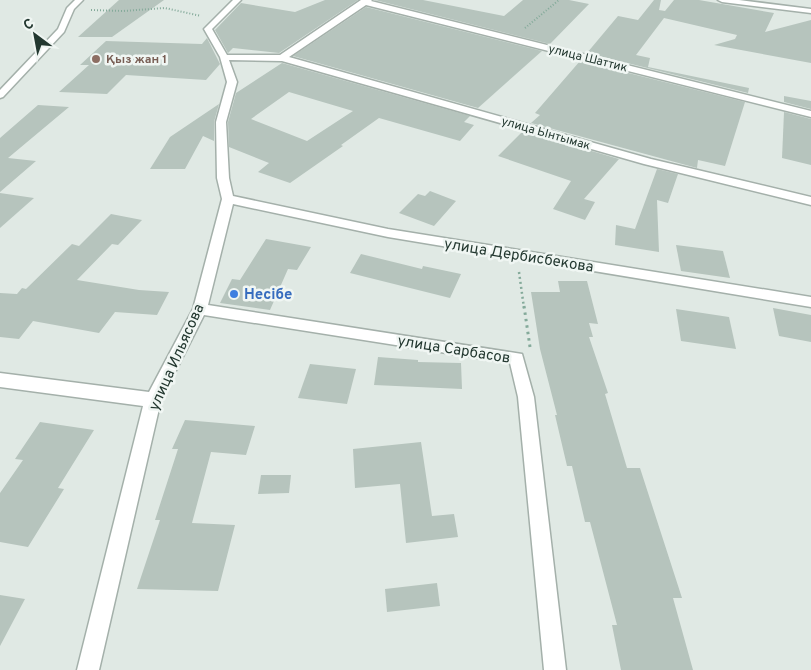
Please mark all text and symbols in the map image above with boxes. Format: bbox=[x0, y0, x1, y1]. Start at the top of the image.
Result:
north arrow bbox=[10, 10, 60, 60]
text: С bbox=[21, 16, 37, 35]
street label: улица Шаттик bbox=[546, 41, 629, 77]
place label: Қыз жан 1 bbox=[106, 52, 167, 68]
marker: Қыз жан 1 bbox=[90, 53, 102, 65]
street label: улица Ынтымак bbox=[499, 114, 592, 154]
street label: улица Дербисбекова bbox=[443, 235, 595, 278]
place label: Несібе bbox=[244, 286, 292, 305]
marker: Несібе bbox=[228, 288, 240, 300]
street label: улица Ильясова bbox=[145, 301, 209, 414]
street label: улица Сарбасов bbox=[396, 332, 511, 369]

